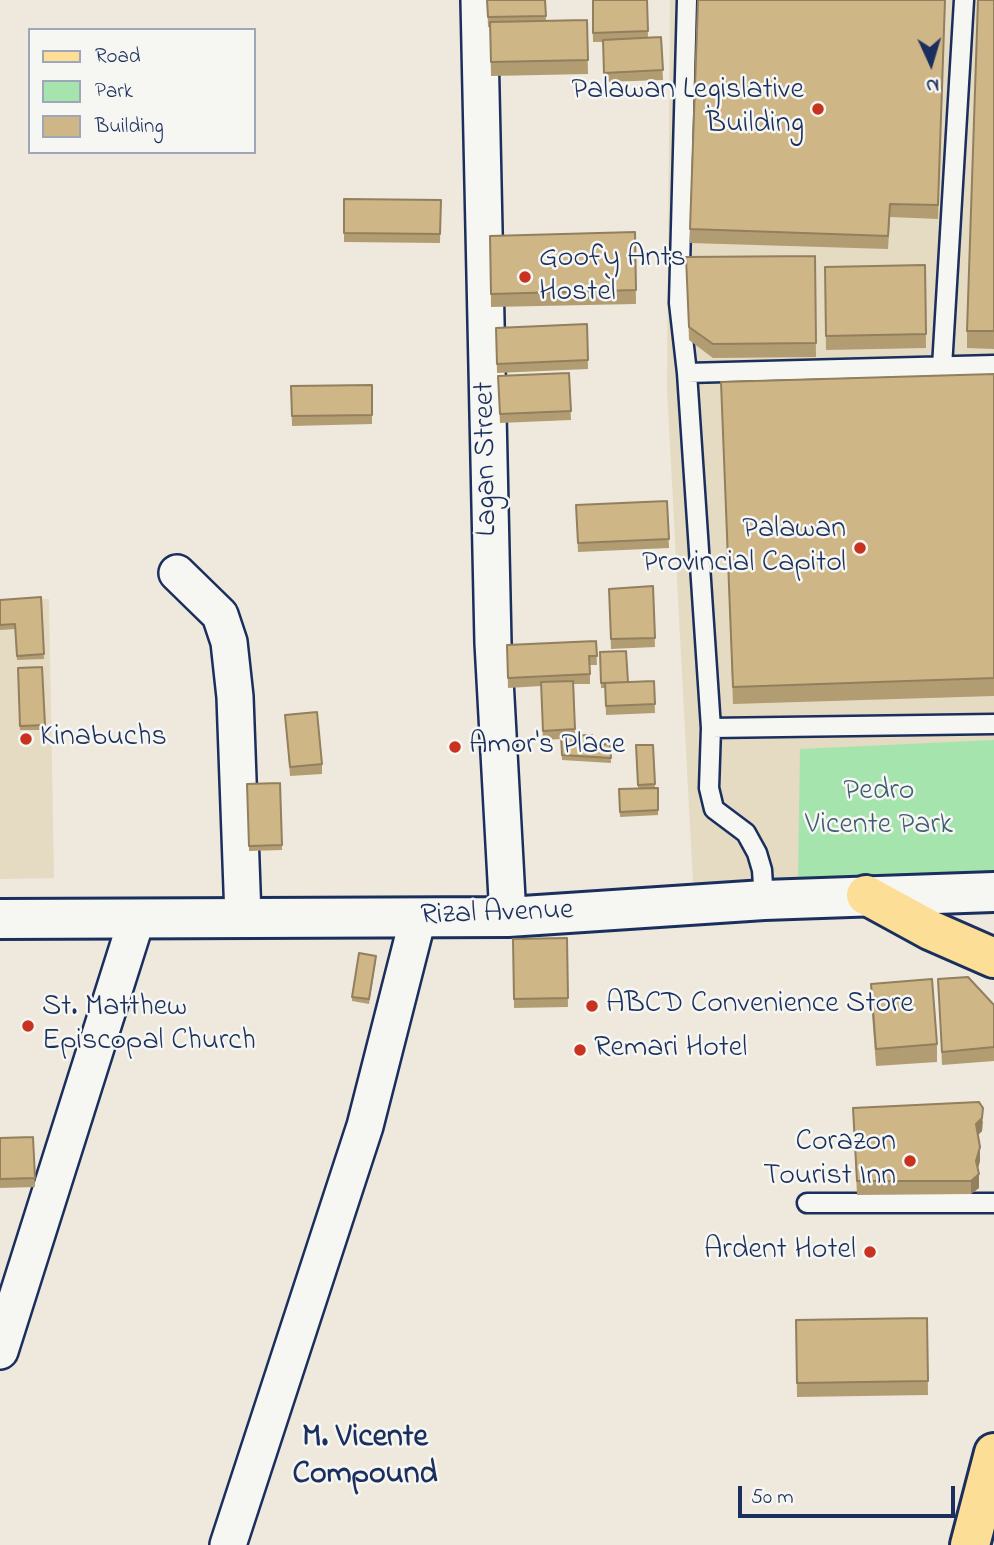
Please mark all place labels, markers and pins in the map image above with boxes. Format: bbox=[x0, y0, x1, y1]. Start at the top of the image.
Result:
place label: Palawan Legislative Building bbox=[571, 74, 804, 144]
marker: Palawan Legislative Building bbox=[810, 101, 826, 117]
place label: Goofy Ants Hostel bbox=[539, 242, 686, 312]
marker: Goofy Ants Hostel bbox=[517, 269, 533, 285]
place label: Palawan Provincial Capitol bbox=[642, 513, 846, 584]
marker: Palawan Provincial Capitol bbox=[852, 540, 868, 556]
place label: Kinabuchs bbox=[40, 721, 167, 757]
place label: Amor's Place bbox=[469, 729, 625, 765]
marker: Kinabuchs bbox=[18, 731, 34, 747]
marker: Amor's Place bbox=[447, 739, 463, 755]
place label: ABCD Convenience Store bbox=[606, 988, 914, 1024]
place label: St. Matthew Episcopal Church bbox=[42, 991, 256, 1062]
marker: ABCD Convenience Store bbox=[584, 998, 600, 1014]
marker: St. Matthew Episcopal Church bbox=[20, 1018, 36, 1034]
place label: Remari Hotel bbox=[594, 1032, 747, 1068]
marker: Remari Hotel bbox=[572, 1042, 588, 1058]
place label: Corazon Tourist Inn bbox=[763, 1126, 896, 1196]
marker: Corazon Tourist Inn bbox=[902, 1153, 918, 1169]
place label: Ardent Hotel bbox=[704, 1234, 856, 1270]
marker: Ardent Hotel bbox=[862, 1244, 878, 1260]

